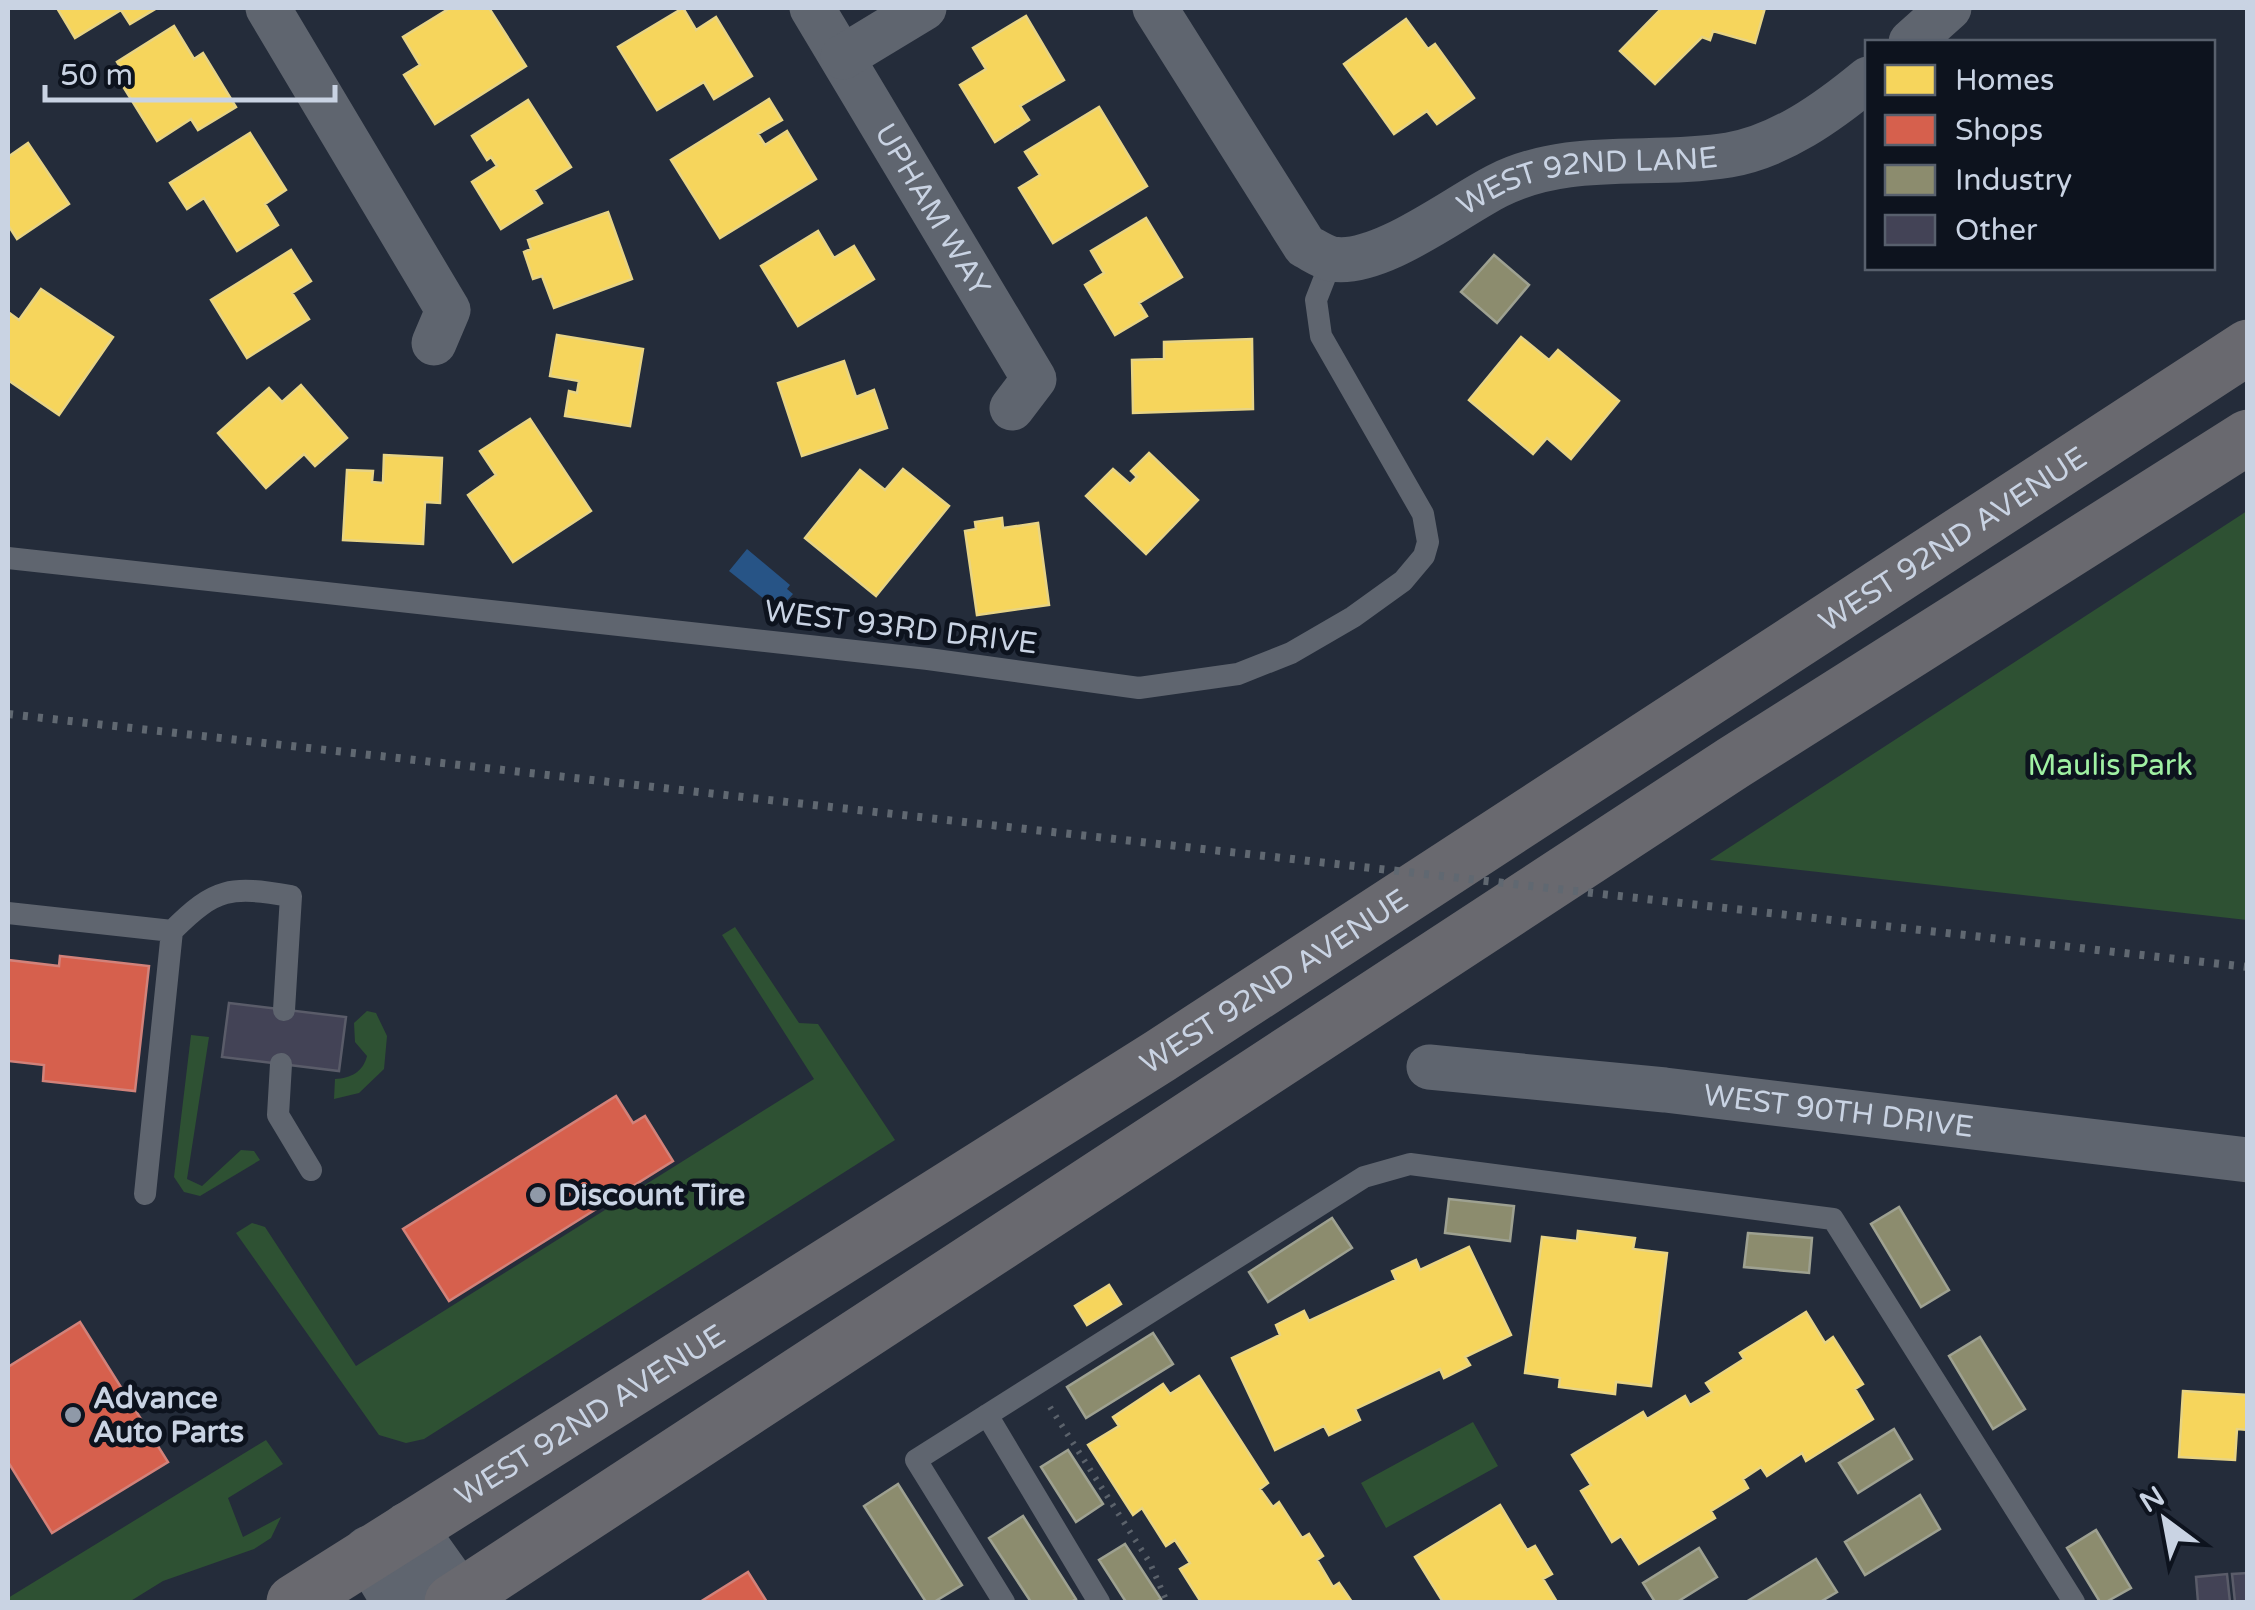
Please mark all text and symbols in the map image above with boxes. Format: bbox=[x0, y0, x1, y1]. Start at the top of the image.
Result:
scale bar bbox=[45, 40, 335, 102]
legend bbox=[1865, 40, 2215, 270]
text: 50 m bbox=[60, 57, 133, 94]
text: Homes bbox=[1955, 62, 2054, 99]
text: Shops bbox=[1955, 112, 2043, 149]
street label: UPHAM WAY bbox=[866, 117, 998, 303]
street label: WEST 92ND LANE bbox=[1451, 139, 1719, 224]
text: Industry bbox=[1955, 162, 2072, 199]
text: Other bbox=[1955, 212, 2038, 249]
street label: WEST 92ND AVENUE bbox=[1812, 439, 2094, 640]
street label: WEST 93RD DRIVE bbox=[762, 592, 1040, 663]
park label: Maulis Park bbox=[2027, 747, 2193, 784]
street label: WEST 92ND AVENUE bbox=[1134, 881, 1415, 1083]
street label: WEST 90TH DRIVE bbox=[1701, 1077, 1976, 1146]
place label: Discount Tire bbox=[558, 1177, 745, 1214]
marker: Discount Tire bbox=[527, 1184, 549, 1206]
street label: WEST 92ND AVENUE bbox=[448, 1317, 732, 1515]
place label: Advance Auto Parts bbox=[93, 1380, 244, 1451]
marker: Advance Auto Parts bbox=[62, 1404, 84, 1426]
north arrow bbox=[2115, 1470, 2215, 1570]
text: N bbox=[2134, 1479, 2171, 1520]

